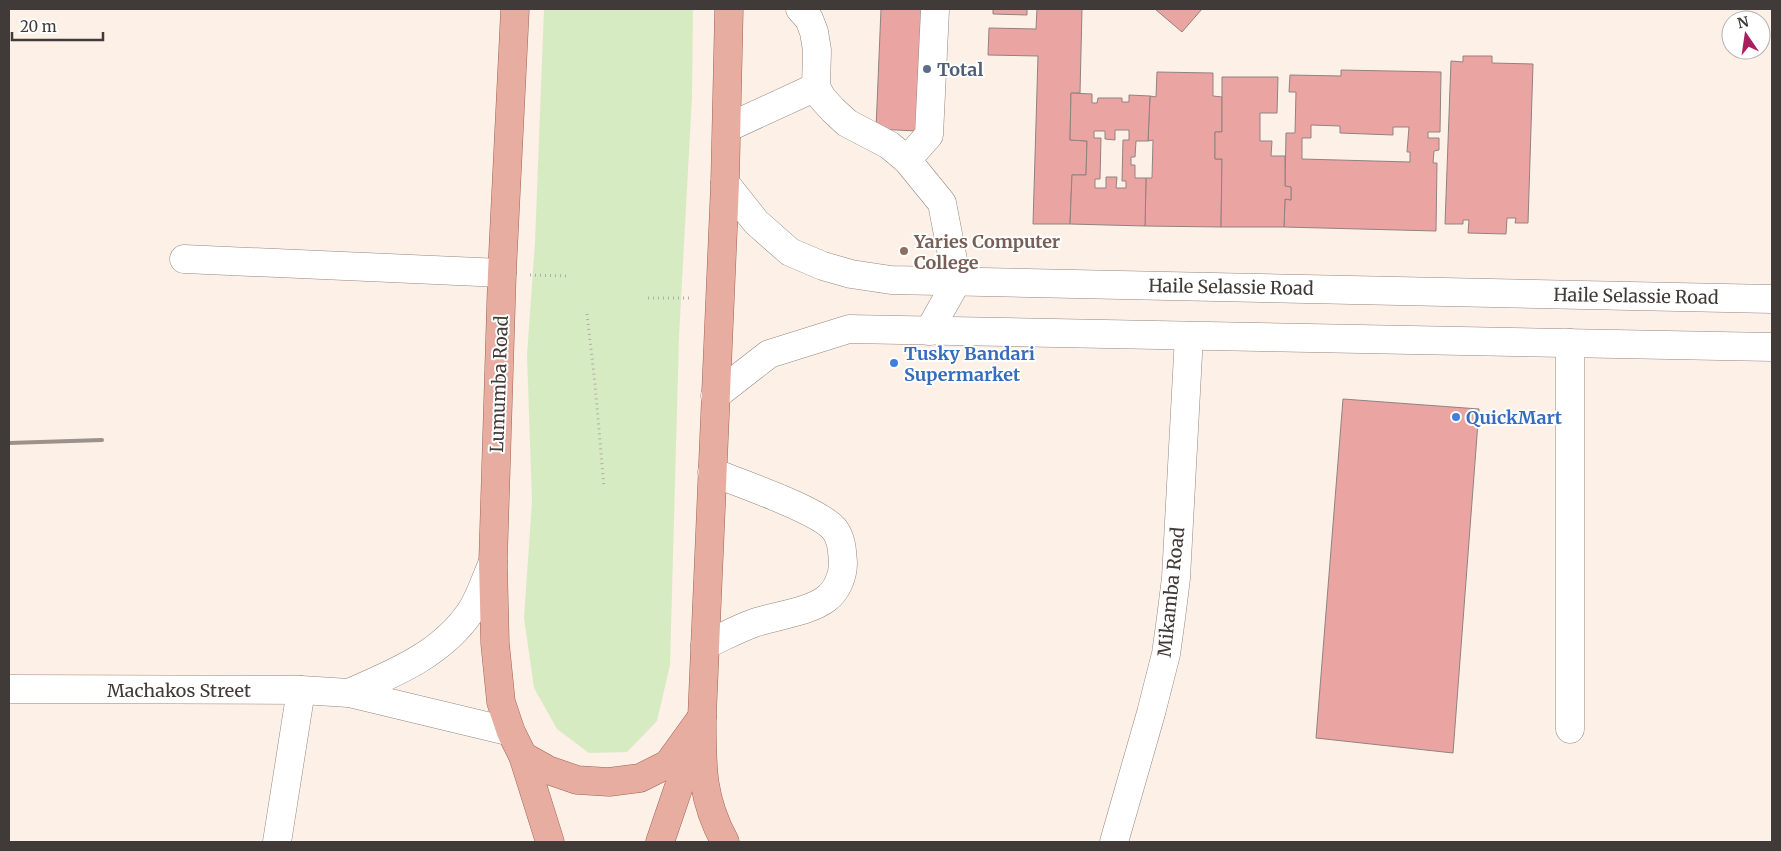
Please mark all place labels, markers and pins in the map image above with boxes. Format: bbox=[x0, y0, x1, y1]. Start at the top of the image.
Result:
place label: Total bbox=[937, 58, 983, 81]
marker: Total bbox=[921, 63, 933, 75]
place label: Yaries Computer College bbox=[913, 230, 1060, 274]
marker: Yaries Computer College bbox=[898, 245, 910, 257]
place label: Tusky Bandari Supermarket bbox=[904, 342, 1035, 386]
marker: Tusky Bandari Supermarket bbox=[888, 357, 900, 369]
place label: QuickMart bbox=[1466, 406, 1563, 429]
marker: QuickMart bbox=[1450, 411, 1462, 423]

